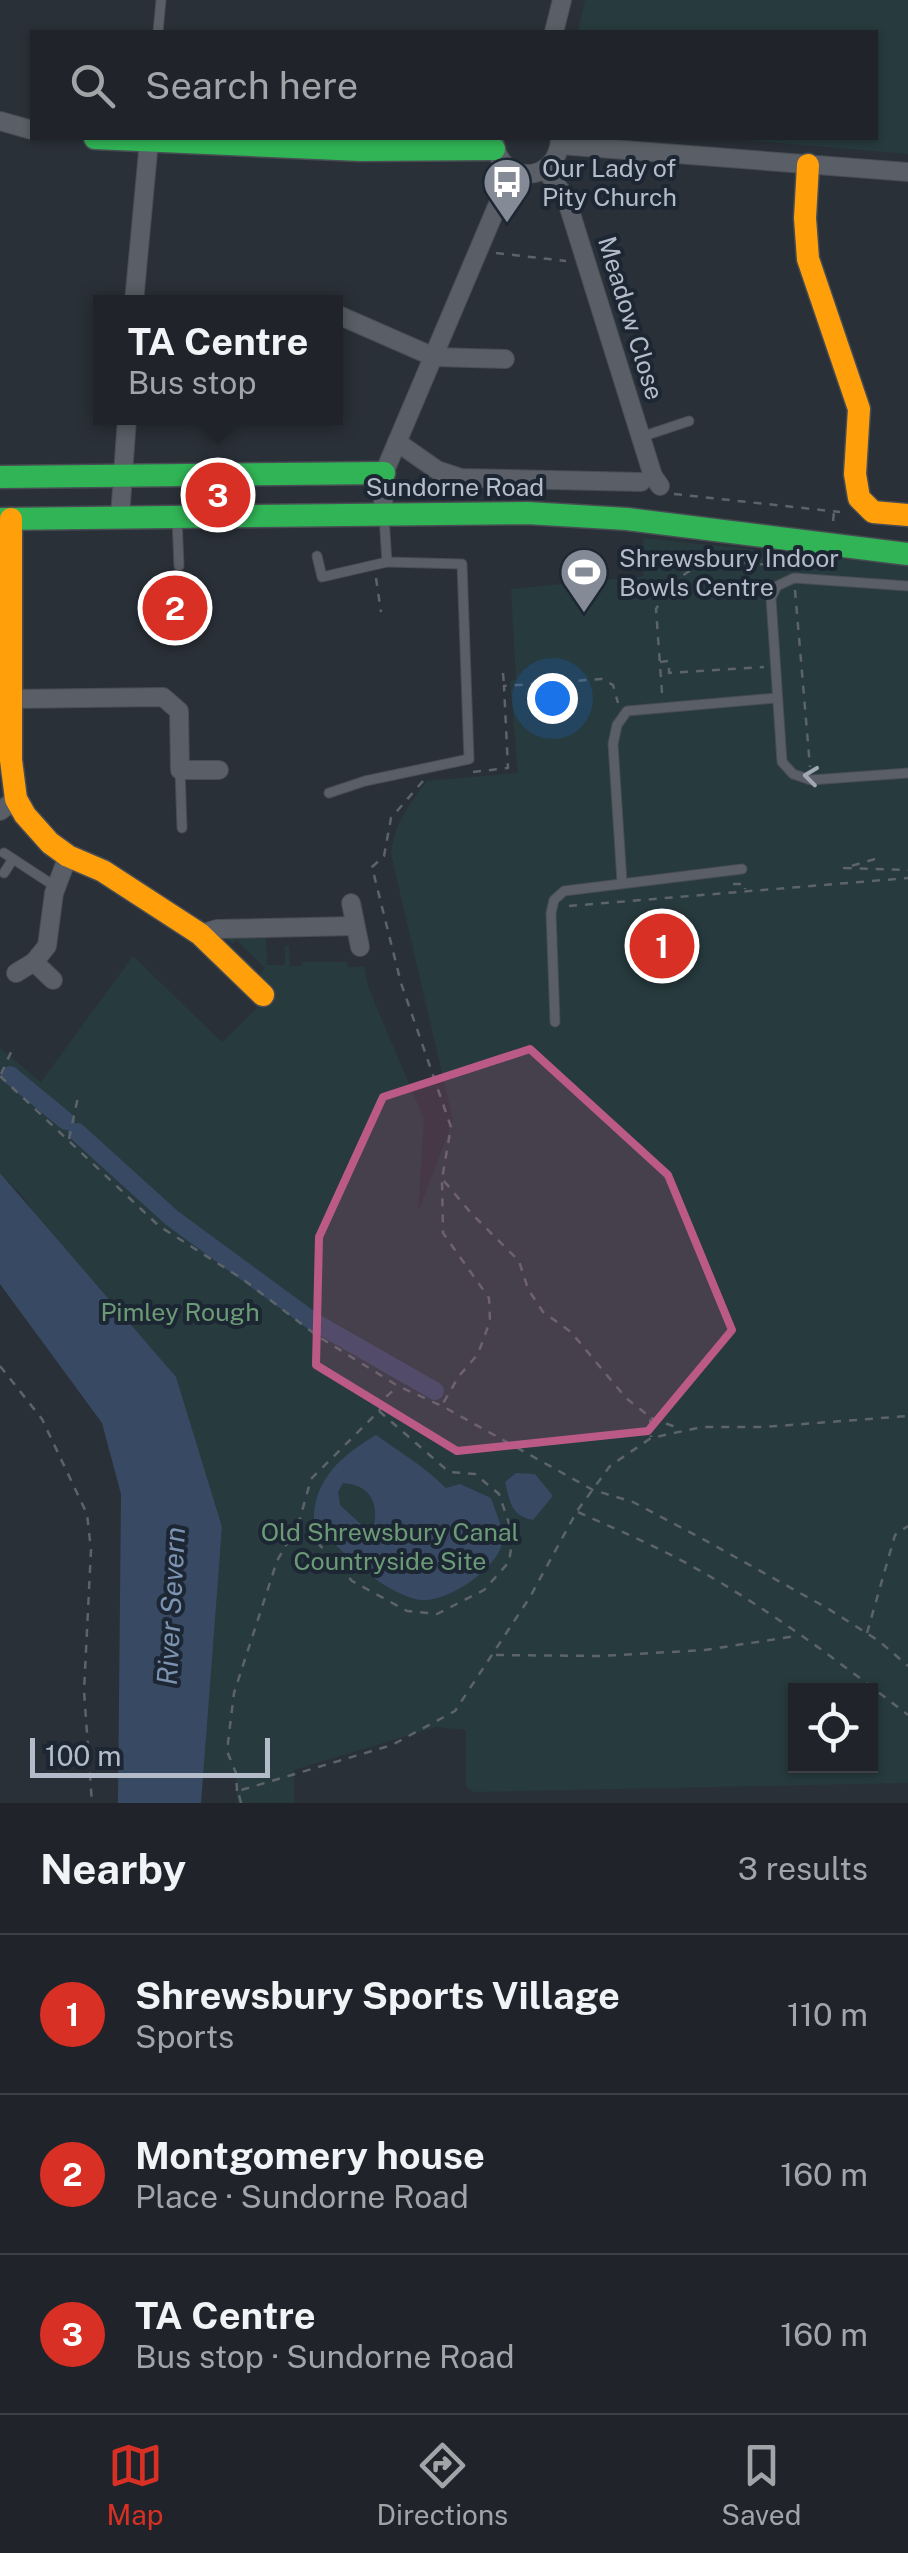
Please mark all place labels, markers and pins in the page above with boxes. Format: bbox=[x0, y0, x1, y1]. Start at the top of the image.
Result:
place label: Our Lady of Pity Church bbox=[542, 153, 677, 212]
bus stop icon: Our Lady of Pity Church bbox=[481, 156, 533, 224]
pin: 3 bbox=[186, 458, 250, 532]
place label: Shrewsbury Indoor Bowls Centre bbox=[619, 543, 839, 602]
sports icon: Shrewsbury Indoor Bowls Centre bbox=[558, 546, 610, 614]
pin: 2 bbox=[142, 570, 208, 646]
pin: 1 bbox=[630, 908, 694, 984]

